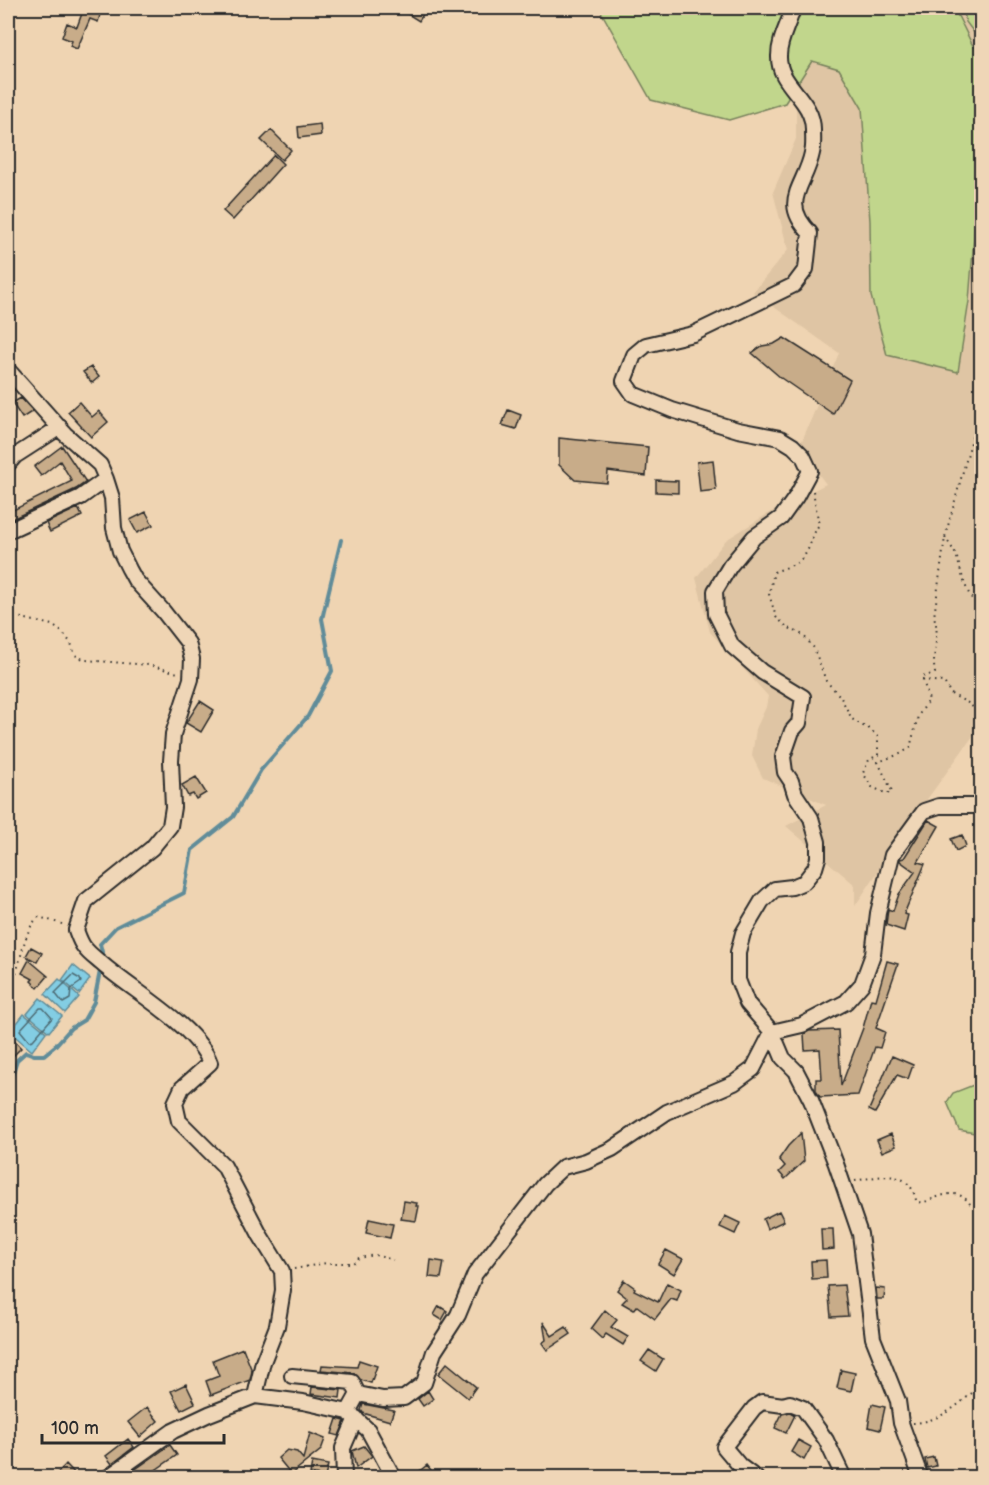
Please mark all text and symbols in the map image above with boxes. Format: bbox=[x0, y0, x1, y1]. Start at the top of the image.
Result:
scale bar bbox=[42, 1407, 224, 1445]
text: 100 m bbox=[51, 1418, 99, 1439]

